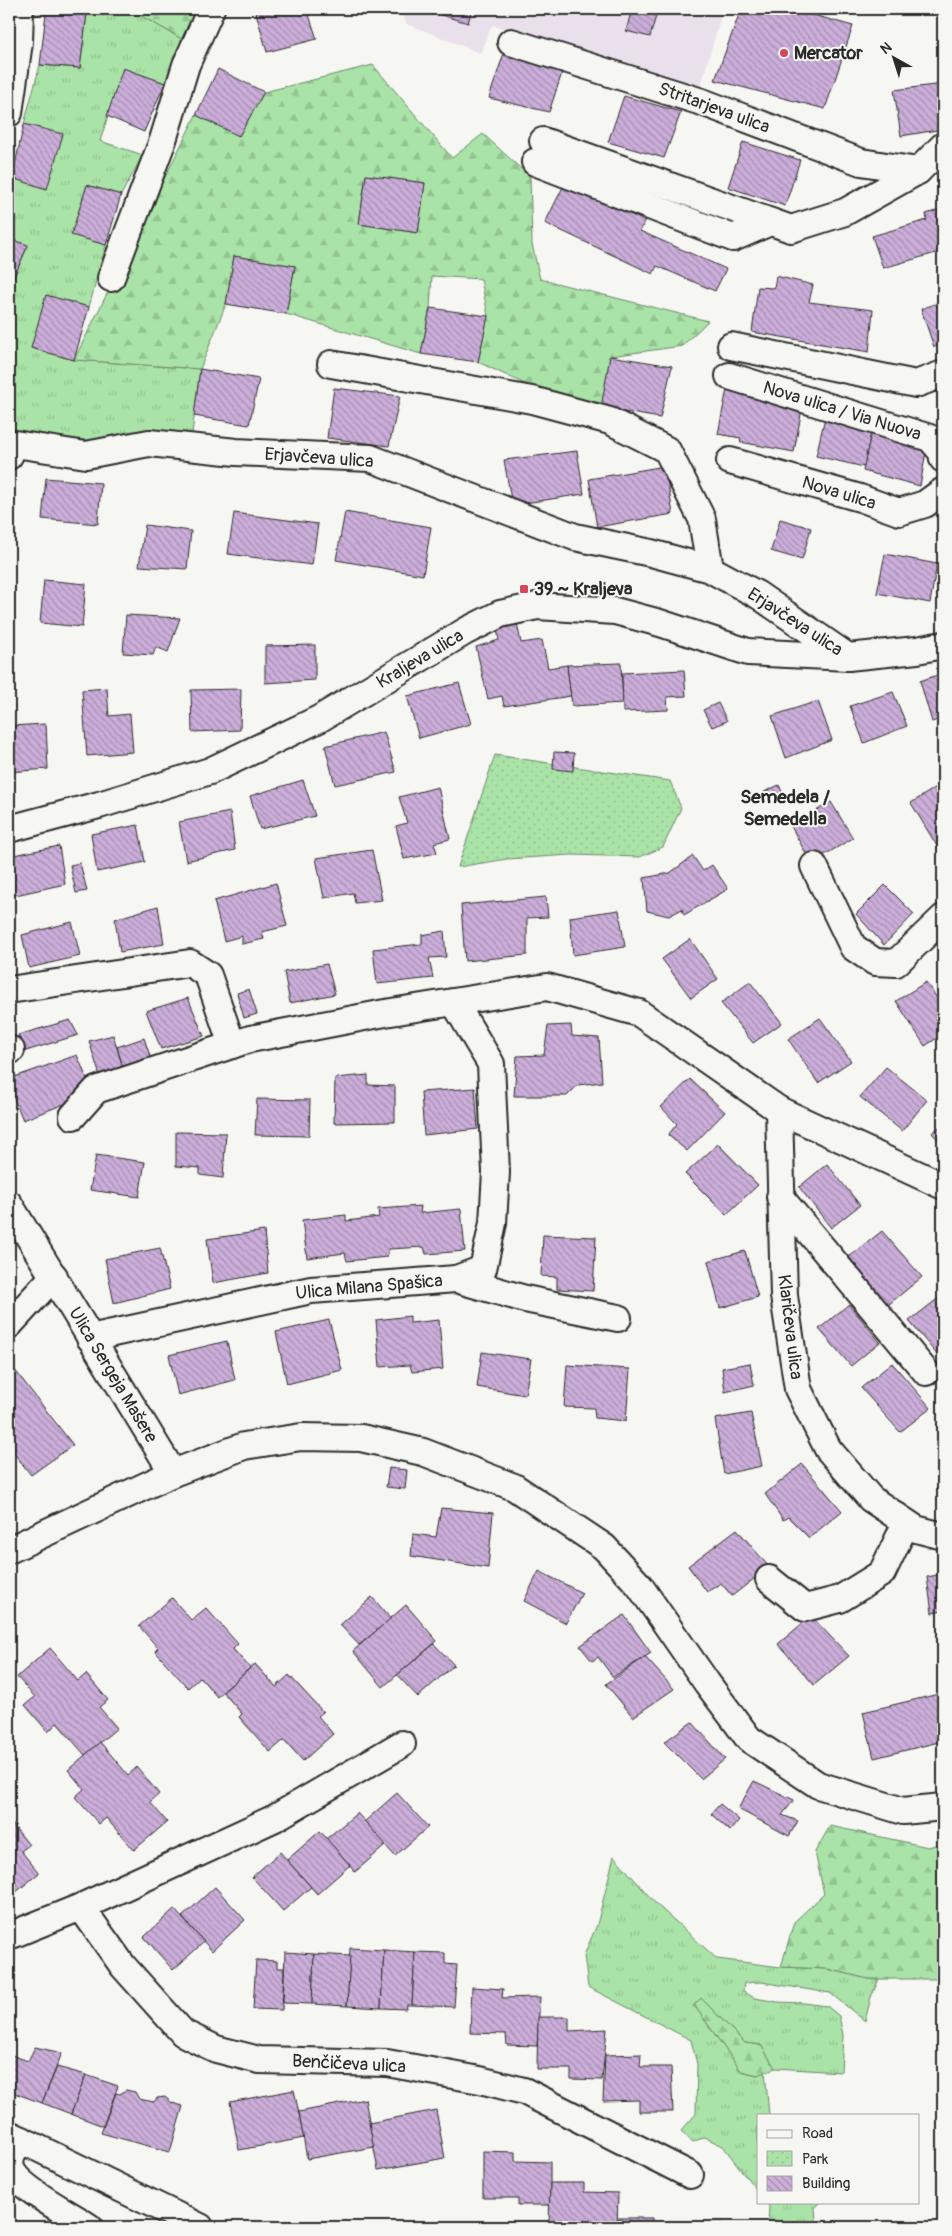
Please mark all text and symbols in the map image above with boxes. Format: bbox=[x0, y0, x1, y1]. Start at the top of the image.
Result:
north arrow bbox=[870, 32, 920, 82]
text: N bbox=[877, 39, 895, 58]
place label: Mercator bbox=[794, 42, 863, 65]
marker: Mercator bbox=[778, 47, 790, 59]
street label: Stritarjeva ulica bbox=[655, 77, 773, 139]
street label: Nova ulica / Via Nuova bbox=[760, 376, 924, 446]
street label: Erjavčeva ulica bbox=[264, 443, 374, 473]
street label: Nova ulica bbox=[799, 471, 879, 515]
place label: 39 ~ Kraljeva bbox=[534, 578, 633, 601]
marker: 39 ~ Kraljeva bbox=[518, 583, 530, 595]
street label: Erjavčeva ulica bbox=[743, 583, 847, 661]
street label: Kraljeva ulica bbox=[372, 624, 468, 694]
district label: Semedela / Semedella bbox=[740, 785, 830, 831]
street label: Ulica Milana Spašica bbox=[294, 1269, 444, 1305]
street label: Klaričeva ulica bbox=[772, 1273, 808, 1381]
street label: Ulica Sergeja Mašere bbox=[63, 1303, 163, 1447]
street label: Benčičeva ulica bbox=[291, 2050, 407, 2078]
legend bbox=[757, 2114, 920, 2204]
text: Road bbox=[802, 2124, 833, 2143]
text: Park bbox=[802, 2150, 829, 2169]
text: Building bbox=[802, 2174, 850, 2193]

